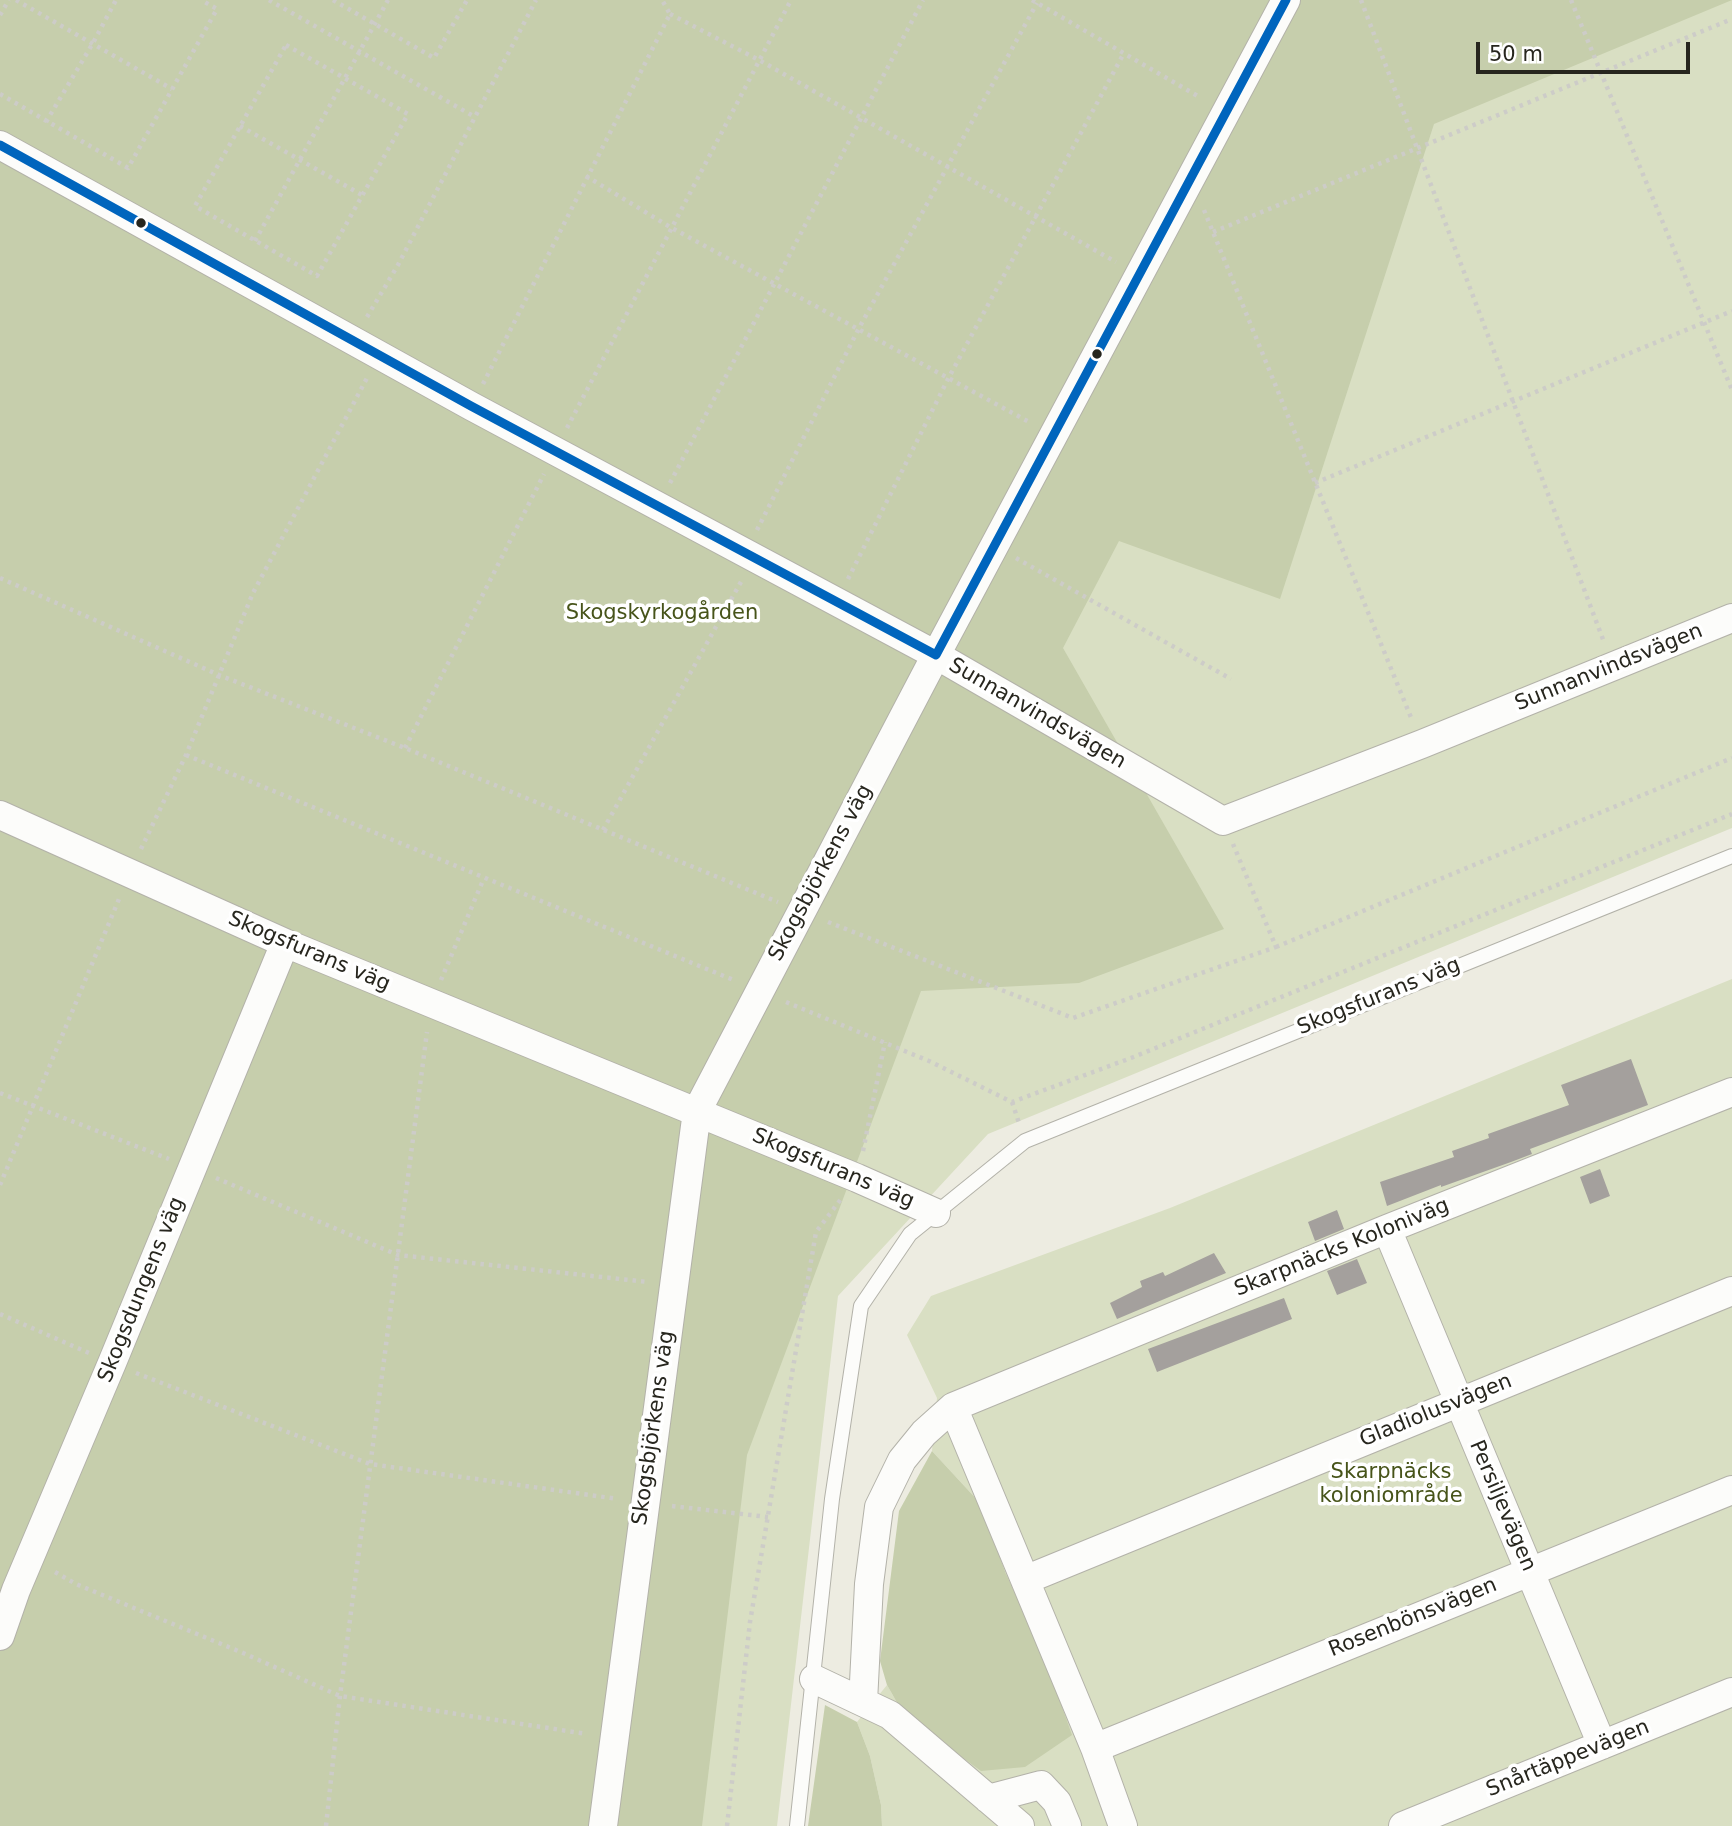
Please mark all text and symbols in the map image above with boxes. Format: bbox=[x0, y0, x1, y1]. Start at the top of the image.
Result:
scale bar bbox=[1480, 28, 1694, 72]
text: 50 m bbox=[1489, 42, 1543, 66]
unlabelled marker bbox=[134, 216, 148, 230]
unlabelled marker bbox=[1090, 347, 1104, 361]
park label: Skogskyrkogården bbox=[566, 601, 758, 627]
street label: Sunnanvindsvägen bbox=[1511, 619, 1707, 717]
street label: Sunnanvindsvägen bbox=[944, 653, 1130, 775]
street label: Skogsbjörkens väg bbox=[764, 780, 878, 966]
street label: Skogsfurans väg bbox=[224, 906, 394, 998]
street label: Skogsfurans väg bbox=[1294, 953, 1464, 1041]
street label: Skogsfurans väg bbox=[748, 1123, 918, 1215]
street label: Skarpnäcks Koloniväg bbox=[1231, 1193, 1453, 1303]
street label: Skogsdungens väg bbox=[93, 1194, 191, 1386]
street label: Skogsbjörkens väg bbox=[628, 1329, 680, 1527]
street label: Gladiolusvägen bbox=[1356, 1369, 1516, 1453]
street label: Persiljevägen bbox=[1463, 1437, 1541, 1575]
park label: Skarpnäcks koloniområde bbox=[1319, 1460, 1463, 1510]
street label: Rosenbönsvägen bbox=[1325, 1573, 1501, 1663]
street label: Snårtäppevägen bbox=[1483, 1715, 1653, 1803]

